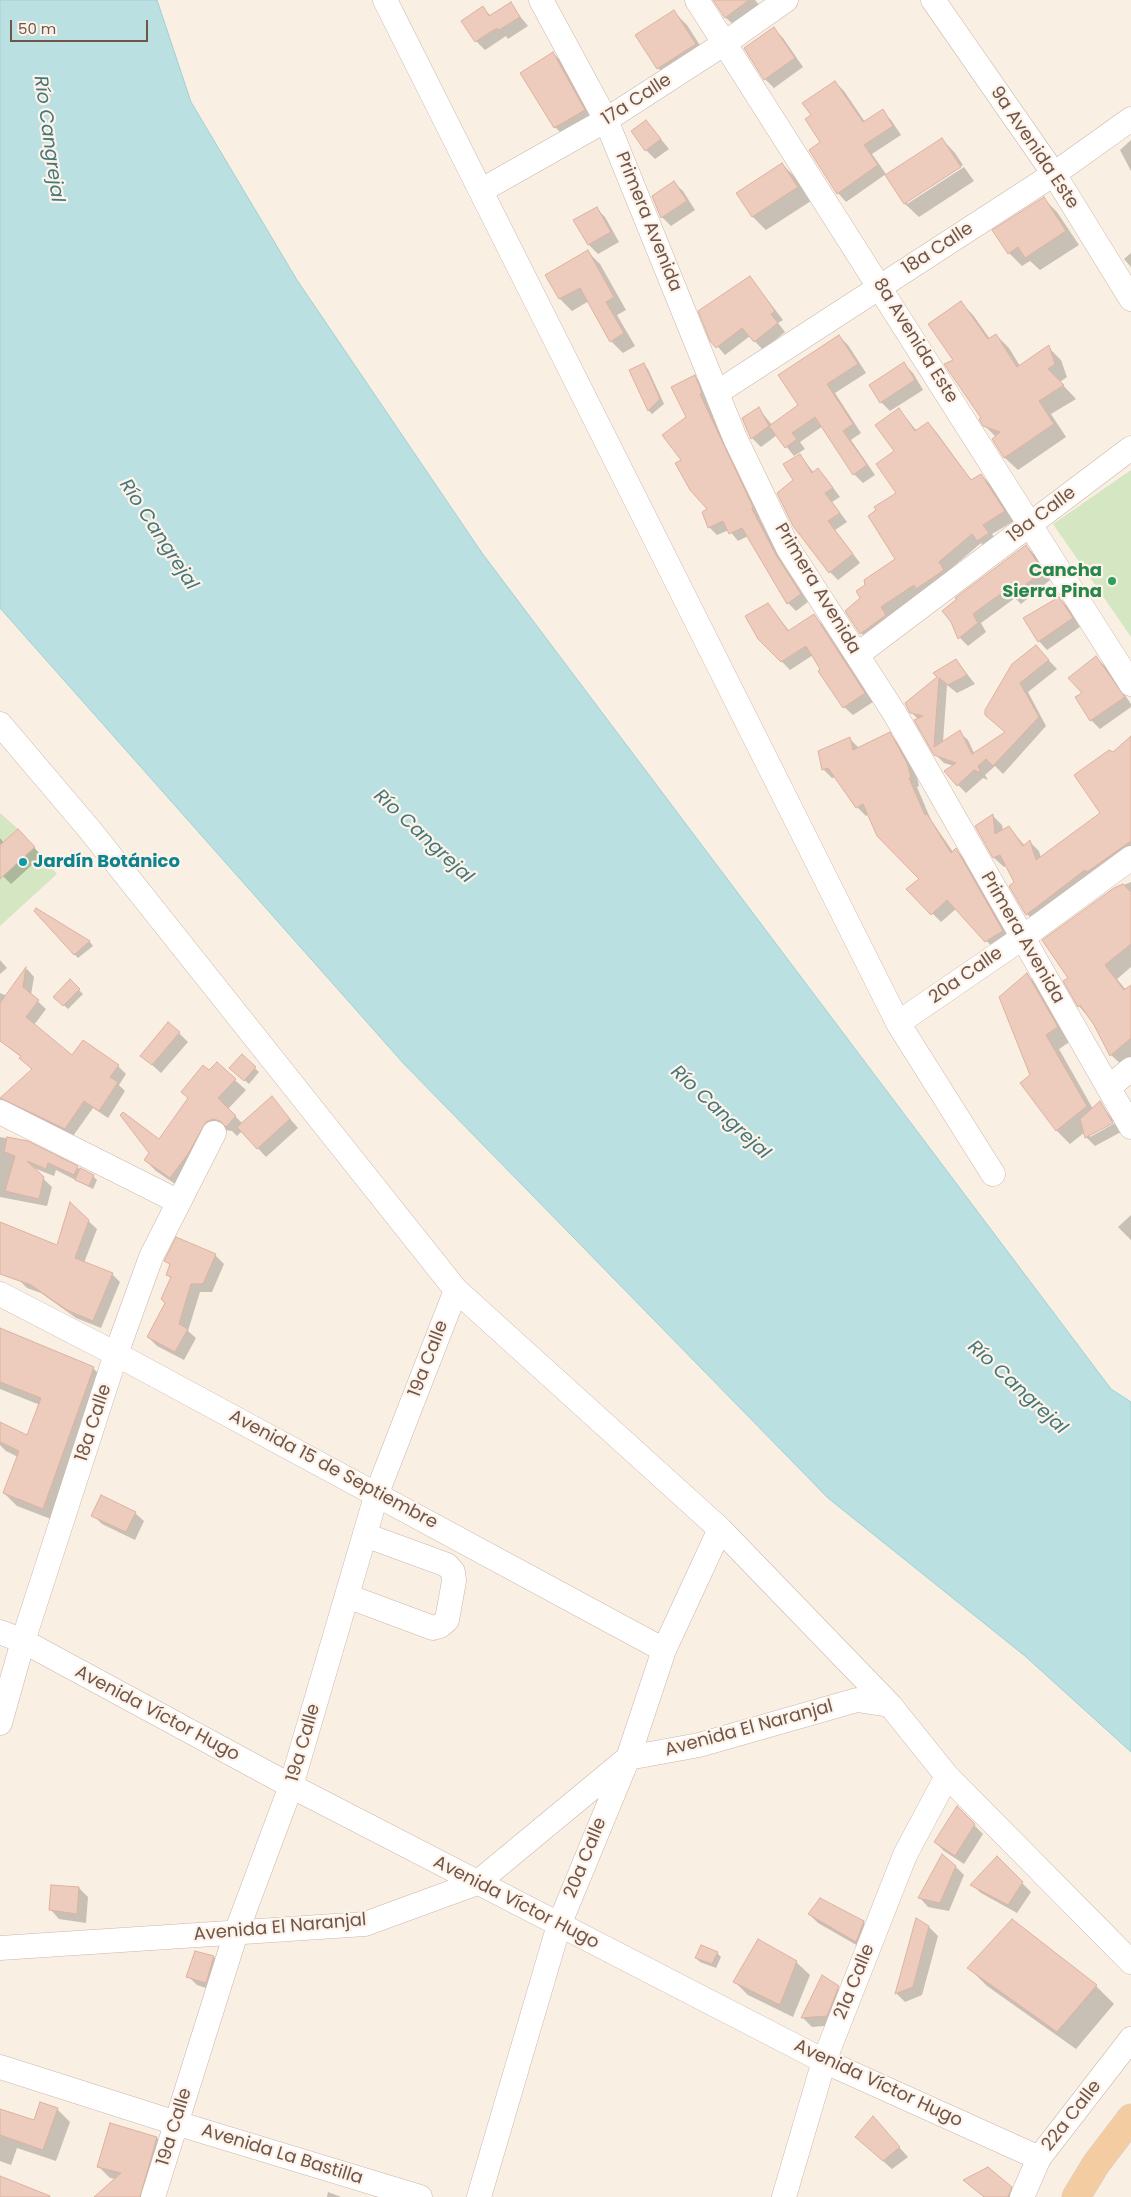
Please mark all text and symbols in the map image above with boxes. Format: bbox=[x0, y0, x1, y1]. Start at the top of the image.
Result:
scale bar bbox=[12, 10, 150, 42]
text: 50 m bbox=[18, 18, 56, 39]
street label: 17a Calle bbox=[598, 70, 676, 130]
water label: Río Cangrejal bbox=[28, 74, 68, 204]
street label: 9a Avenida Este bbox=[985, 83, 1083, 213]
street label: Primera Avenida bbox=[610, 149, 686, 295]
street label: 18a Calle bbox=[898, 218, 978, 280]
street label: 8a Avenida Este bbox=[868, 275, 962, 407]
water label: Río Cangrejal bbox=[114, 475, 202, 595]
street label: 19a Calle bbox=[1003, 482, 1081, 548]
street label: Primera Avenida bbox=[769, 520, 865, 658]
place label: Cancha Sierra Pina bbox=[1002, 560, 1102, 602]
marker: Cancha Sierra Pina bbox=[1106, 575, 1118, 587]
water label: Río Cangrejal bbox=[369, 785, 477, 889]
place label: Jardín Botánico bbox=[33, 851, 180, 873]
marker: Jardín Botánico bbox=[17, 856, 29, 868]
street label: Primera Avenida bbox=[975, 868, 1069, 1008]
street label: 20a Calle bbox=[925, 943, 1007, 1009]
water label: Río Cangrejal bbox=[666, 1061, 774, 1165]
street label: 19a Calle bbox=[405, 1318, 453, 1400]
water label: Río Cangrejal bbox=[963, 1336, 1071, 1440]
street label: 18a Calle bbox=[71, 1382, 117, 1464]
street label: Avenida 15 de Septiembre bbox=[225, 1406, 441, 1534]
street label: Avenida Víctor Hugo bbox=[71, 1661, 243, 1767]
street label: Avenida El Naranjal bbox=[663, 1696, 835, 1762]
street label: 19a Calle bbox=[283, 1701, 325, 1785]
street label: 20a Calle bbox=[560, 1815, 612, 1901]
street label: Avenida Víctor Hugo bbox=[429, 1852, 603, 1954]
street label: Avenida El Naranjal bbox=[193, 1910, 367, 1946]
street label: 21a Calle bbox=[830, 1941, 880, 2023]
street label: Avenida Víctor Hugo bbox=[790, 2035, 966, 2133]
street label: 22a Calle bbox=[1038, 2076, 1106, 2156]
street label: 19a Calle bbox=[153, 2086, 197, 2168]
street label: Avenida La Bastilla bbox=[199, 2120, 365, 2190]

